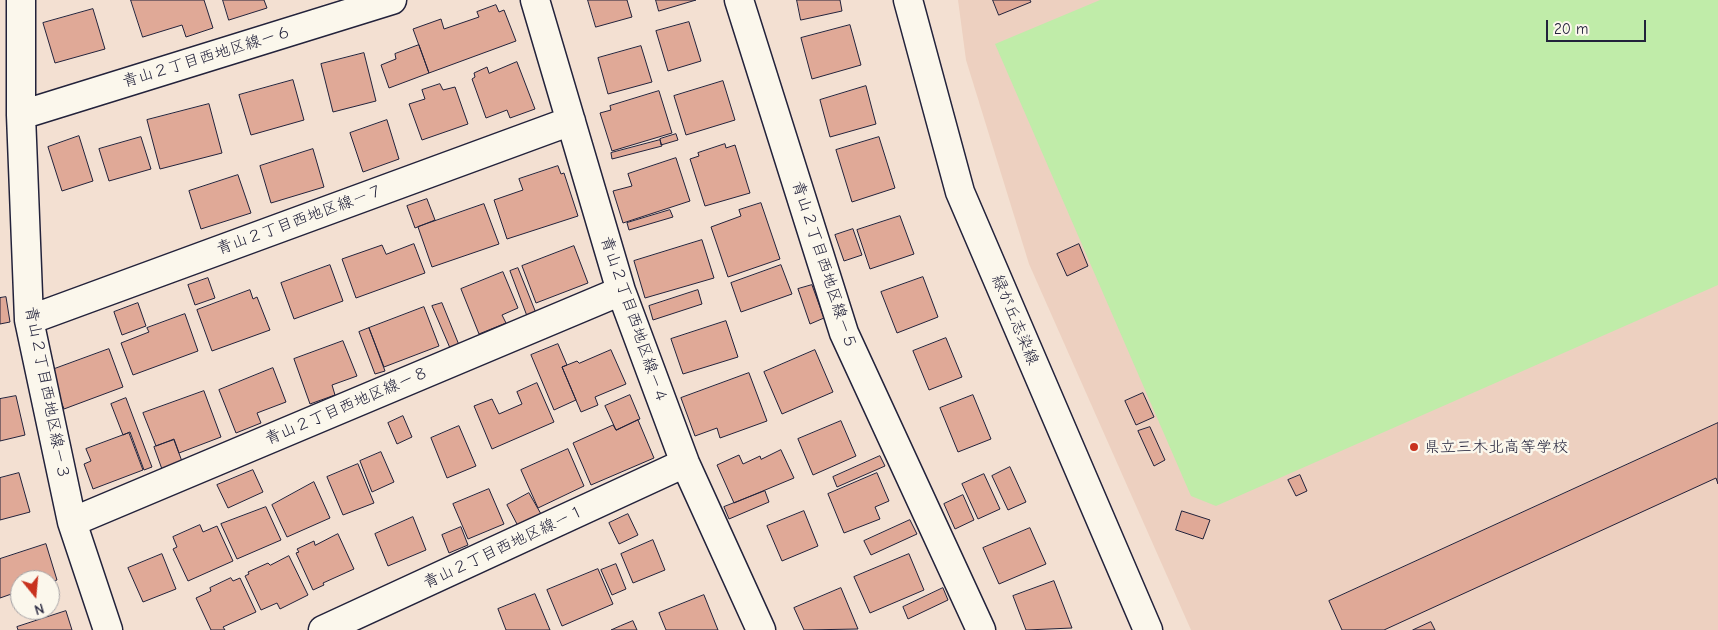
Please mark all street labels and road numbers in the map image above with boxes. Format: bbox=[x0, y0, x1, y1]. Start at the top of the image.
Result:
street label: 青山２丁目西地区線ー６ bbox=[120, 22, 294, 92]
street label: 青山２丁目西地区線ー５ bbox=[788, 178, 860, 352]
street label: 青山２丁目西地区線ー７ bbox=[214, 181, 386, 259]
street label: 青山２丁目西地区線ー４ bbox=[596, 234, 672, 406]
street label: 緑が丘志染線 bbox=[987, 272, 1043, 368]
street label: 青山２丁目西地区線ー３ bbox=[21, 305, 73, 481]
street label: 青山２丁目西地区線ー８ bbox=[262, 363, 432, 449]
street label: 青山２丁目西地区線ー１ bbox=[420, 501, 588, 593]

